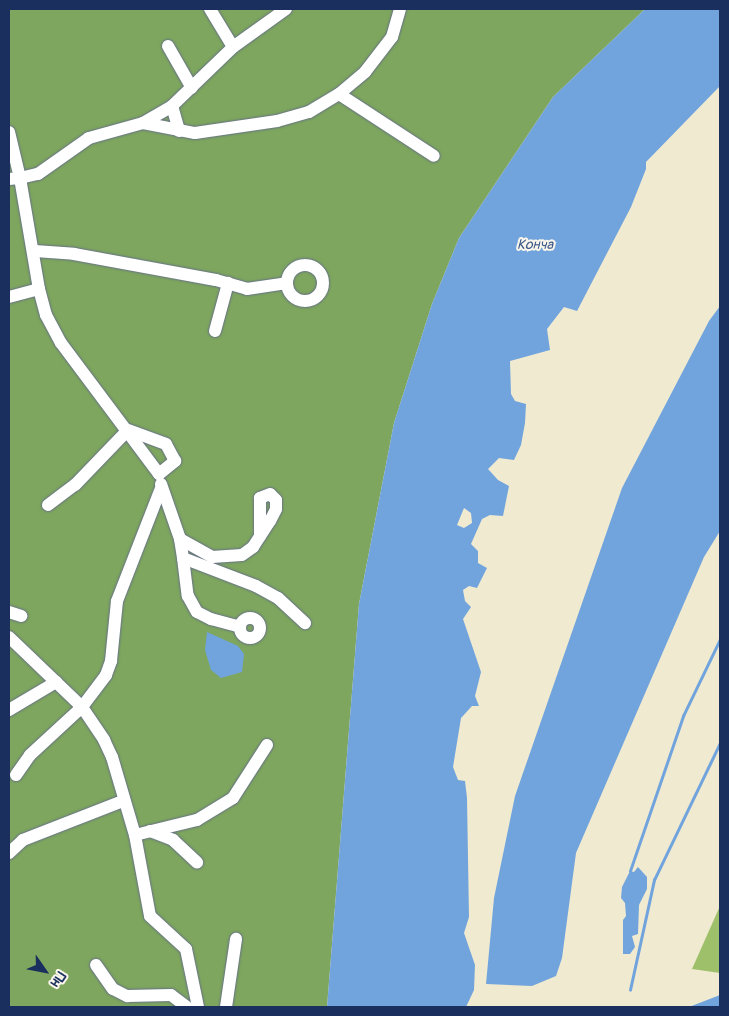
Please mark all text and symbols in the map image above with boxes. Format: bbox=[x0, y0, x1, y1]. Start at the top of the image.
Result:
water label: Конча bbox=[517, 237, 553, 253]
north arrow bbox=[20, 946, 70, 996]
text: Пн bbox=[47, 968, 69, 991]

